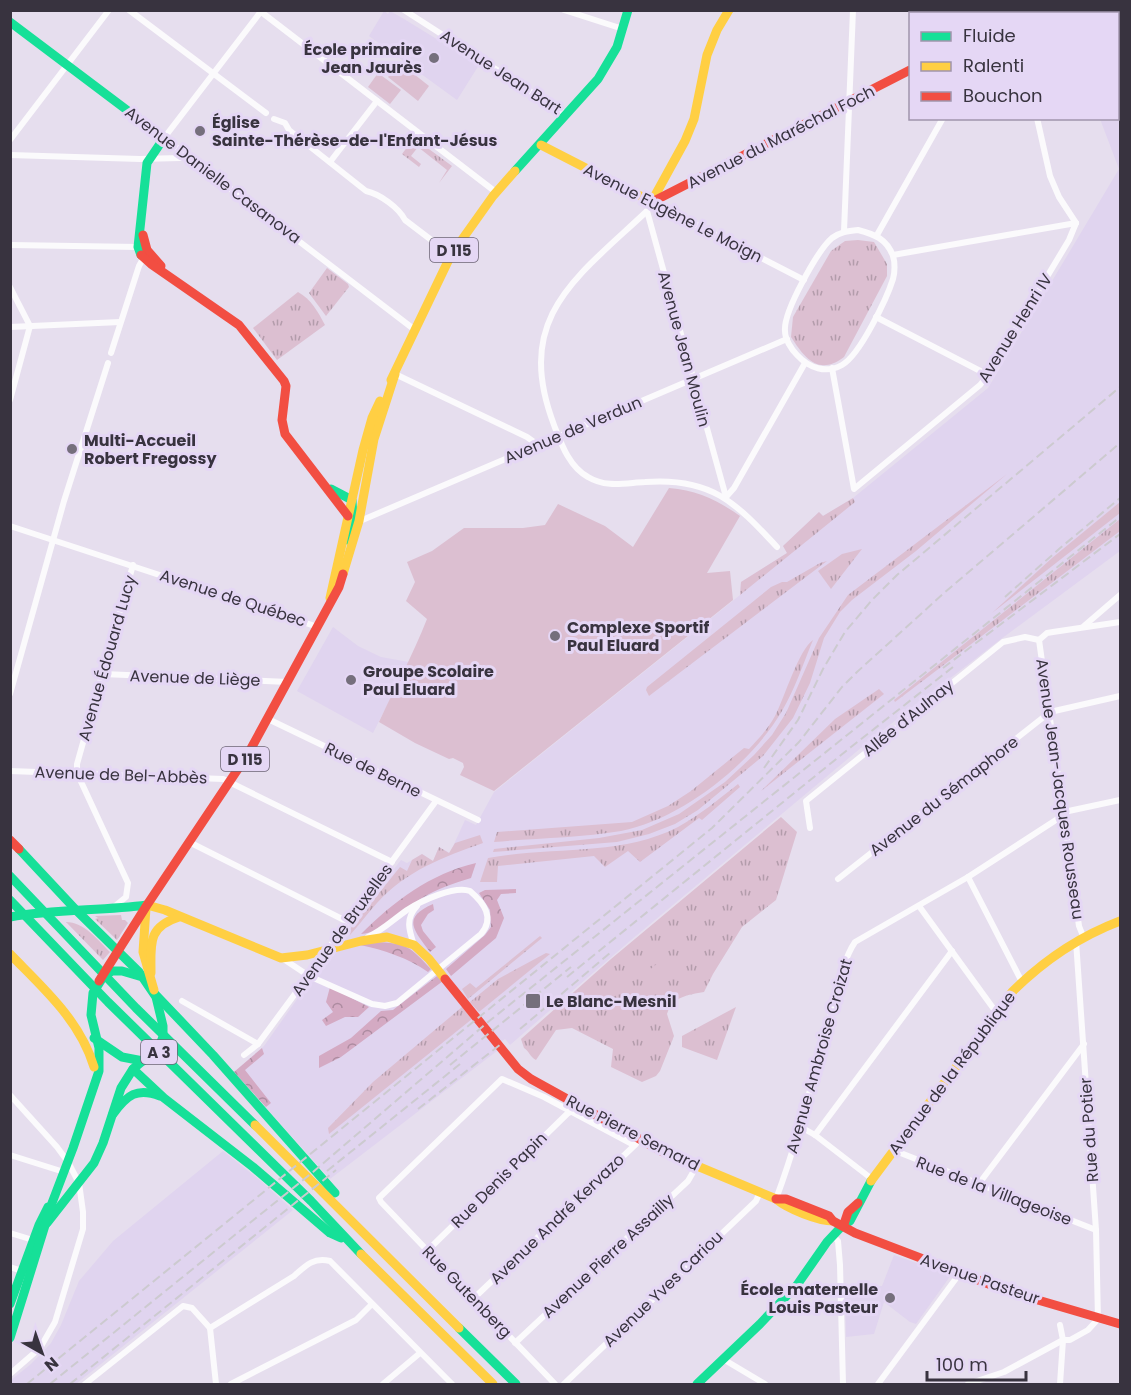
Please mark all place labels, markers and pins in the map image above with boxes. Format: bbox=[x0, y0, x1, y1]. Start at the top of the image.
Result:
place label: École primaire Jean Jaurès bbox=[304, 38, 422, 79]
marker: École primaire Jean Jaurès bbox=[427, 51, 441, 65]
place label: Église Sainte-Thérèse-de-l'Enfant-Jésus bbox=[212, 111, 497, 152]
marker: Église Sainte-Thérèse-de-l'Enfant-Jésus bbox=[193, 124, 207, 138]
place label: Multi-Accueil Robert Fregossy bbox=[84, 429, 217, 470]
marker: Multi-Accueil Robert Fregossy bbox=[65, 442, 79, 456]
place label: Complexe Sportif Paul Eluard bbox=[567, 616, 709, 657]
marker: Complexe Sportif Paul Eluard bbox=[548, 629, 562, 643]
place label: Groupe Scolaire Paul Eluard bbox=[363, 660, 494, 701]
marker: Groupe Scolaire Paul Eluard bbox=[344, 673, 358, 687]
place label: Le Blanc-Mesnil bbox=[546, 990, 676, 1013]
marker: Le Blanc-Mesnil bbox=[524, 992, 542, 1010]
place label: École maternelle Louis Pasteur bbox=[741, 1278, 878, 1319]
marker: École maternelle Louis Pasteur bbox=[883, 1291, 897, 1305]

